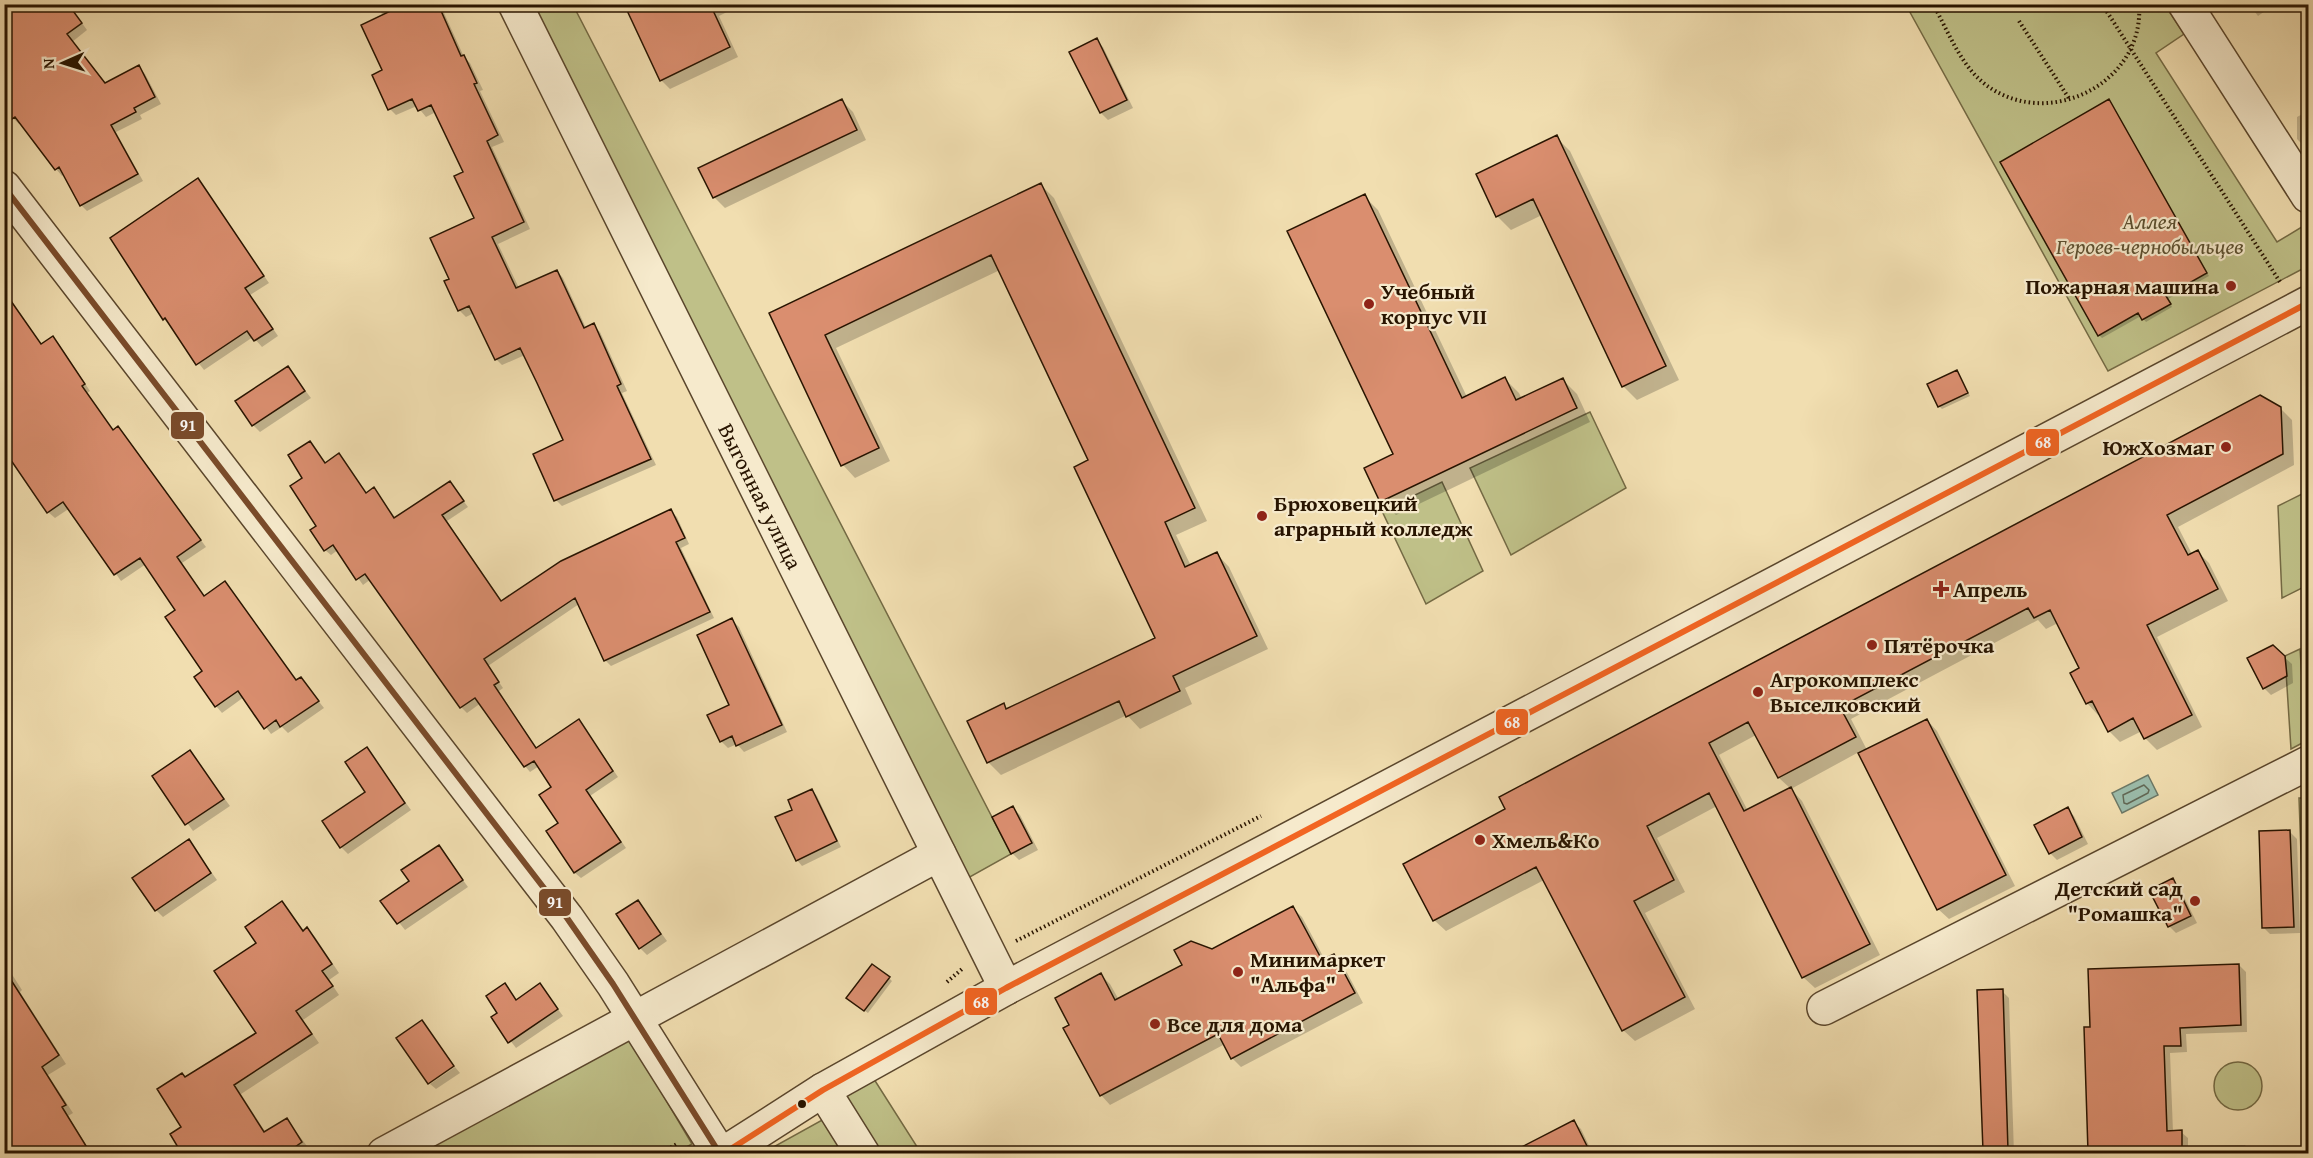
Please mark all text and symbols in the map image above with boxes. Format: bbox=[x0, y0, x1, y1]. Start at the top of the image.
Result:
north arrow bbox=[33, 33, 93, 93]
text: N bbox=[36, 58, 60, 70]
park label: Аллея Героев-чернобыльцев bbox=[2055, 205, 2244, 262]
place label: Пожарная машина bbox=[2025, 270, 2220, 302]
place label: Учебный корпус VII bbox=[1381, 275, 1487, 332]
marker: Пожарная машина bbox=[2224, 279, 2238, 293]
marker: Учебный корпус VII bbox=[1362, 297, 1376, 311]
line badge: 91 bbox=[170, 411, 205, 440]
text: 91 bbox=[180, 413, 196, 437]
street label: Выгонная улица bbox=[711, 417, 811, 575]
line badge: 68 bbox=[2025, 428, 2060, 457]
text: 68 bbox=[2035, 430, 2051, 454]
place label: ЮжХозмаг bbox=[2102, 431, 2214, 463]
marker: ЮжХозмаг bbox=[2219, 440, 2233, 454]
place label: Брюховецкий аграрный колледж bbox=[1274, 487, 1473, 544]
marker: Брюховецкий аграрный колледж bbox=[1255, 509, 1269, 523]
place label: Апрель bbox=[1953, 573, 2028, 605]
marker: Апрель bbox=[1934, 582, 1948, 596]
place label: Пятёрочка bbox=[1884, 629, 1995, 661]
marker: Пятёрочка bbox=[1865, 638, 1879, 652]
place label: Агрокомплекс Выселковский bbox=[1770, 663, 1921, 720]
marker: Агрокомплекс Выселковский bbox=[1751, 685, 1765, 699]
line badge: 68 bbox=[1495, 708, 1529, 736]
text: 68 bbox=[1504, 710, 1520, 734]
place label: Хмель&Ко bbox=[1492, 824, 1600, 856]
marker: Хмель&Ко bbox=[1473, 833, 1487, 847]
place label: Детский сад "Ромашка" bbox=[2054, 872, 2184, 929]
line badge: 91 bbox=[538, 888, 572, 917]
text: 91 bbox=[547, 890, 563, 914]
marker: Детский сад "Ромашка" bbox=[2188, 894, 2202, 908]
place label: Минимаркет "Альфа" bbox=[1250, 943, 1385, 1000]
marker: Минимаркет "Альфа" bbox=[1231, 965, 1245, 979]
line badge: 68 bbox=[964, 987, 998, 1016]
text: 68 bbox=[973, 990, 989, 1014]
place label: Все для дома bbox=[1167, 1008, 1303, 1040]
marker: Все для дома bbox=[1148, 1017, 1162, 1031]
unlabelled marker bbox=[796, 1098, 808, 1110]

